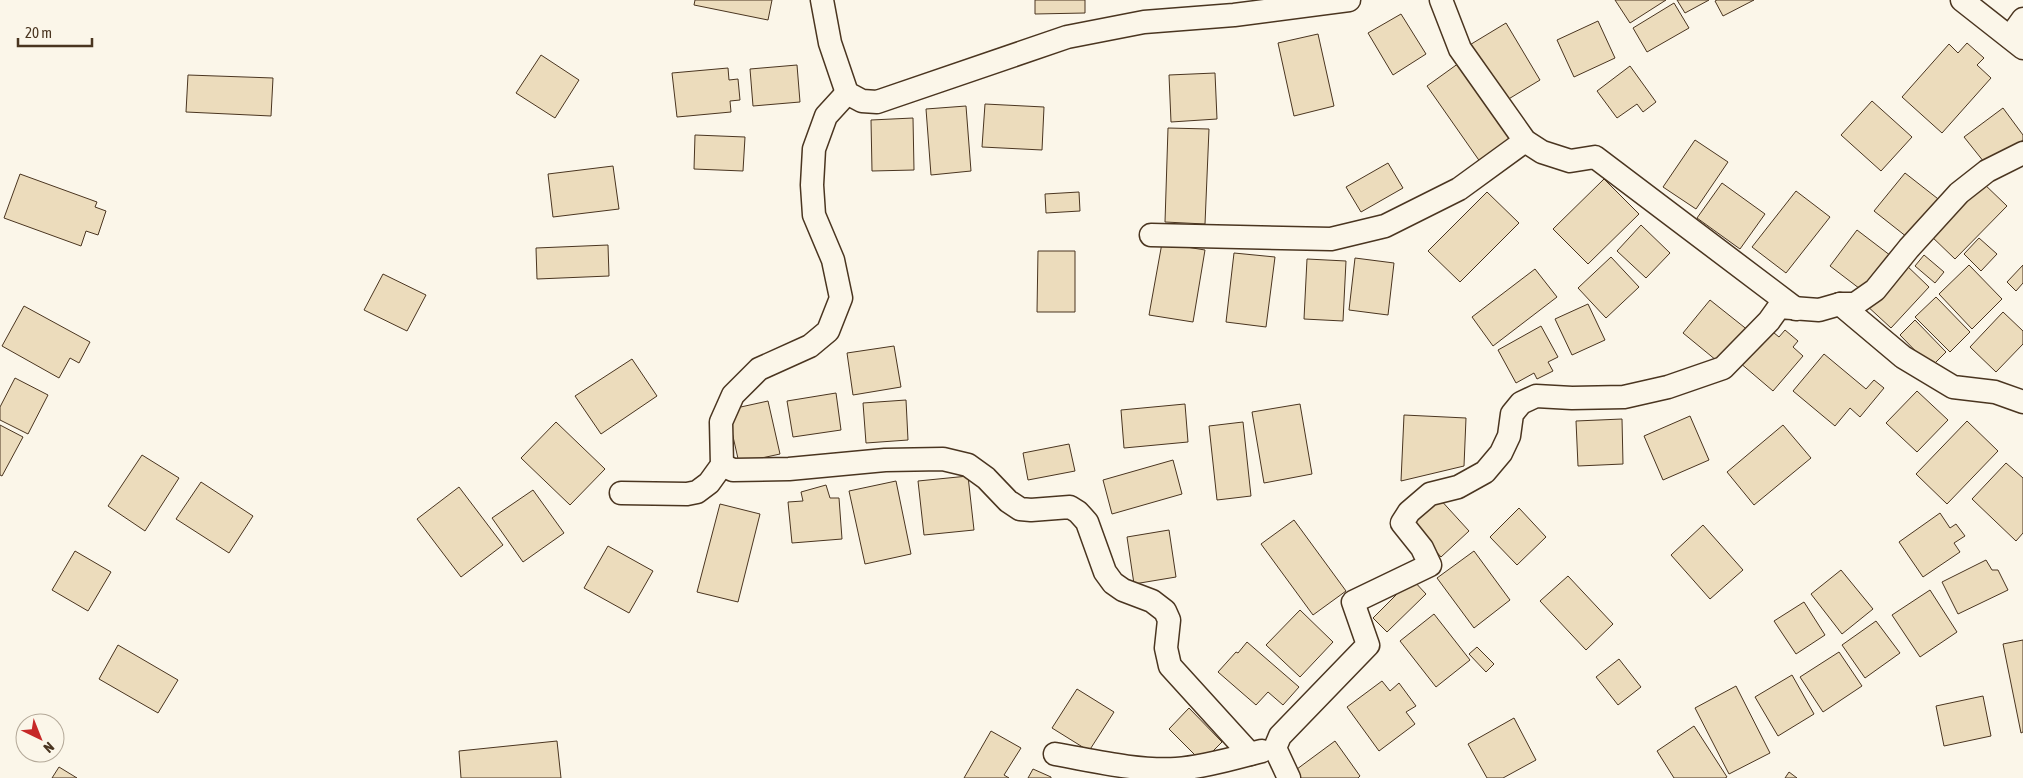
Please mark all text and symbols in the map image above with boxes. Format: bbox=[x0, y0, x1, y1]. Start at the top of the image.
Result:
scale bar bbox=[18, 15, 91, 47]
text: 20 m bbox=[25, 24, 52, 41]
north arrow bbox=[15, 713, 65, 763]
text: N bbox=[40, 739, 57, 756]

